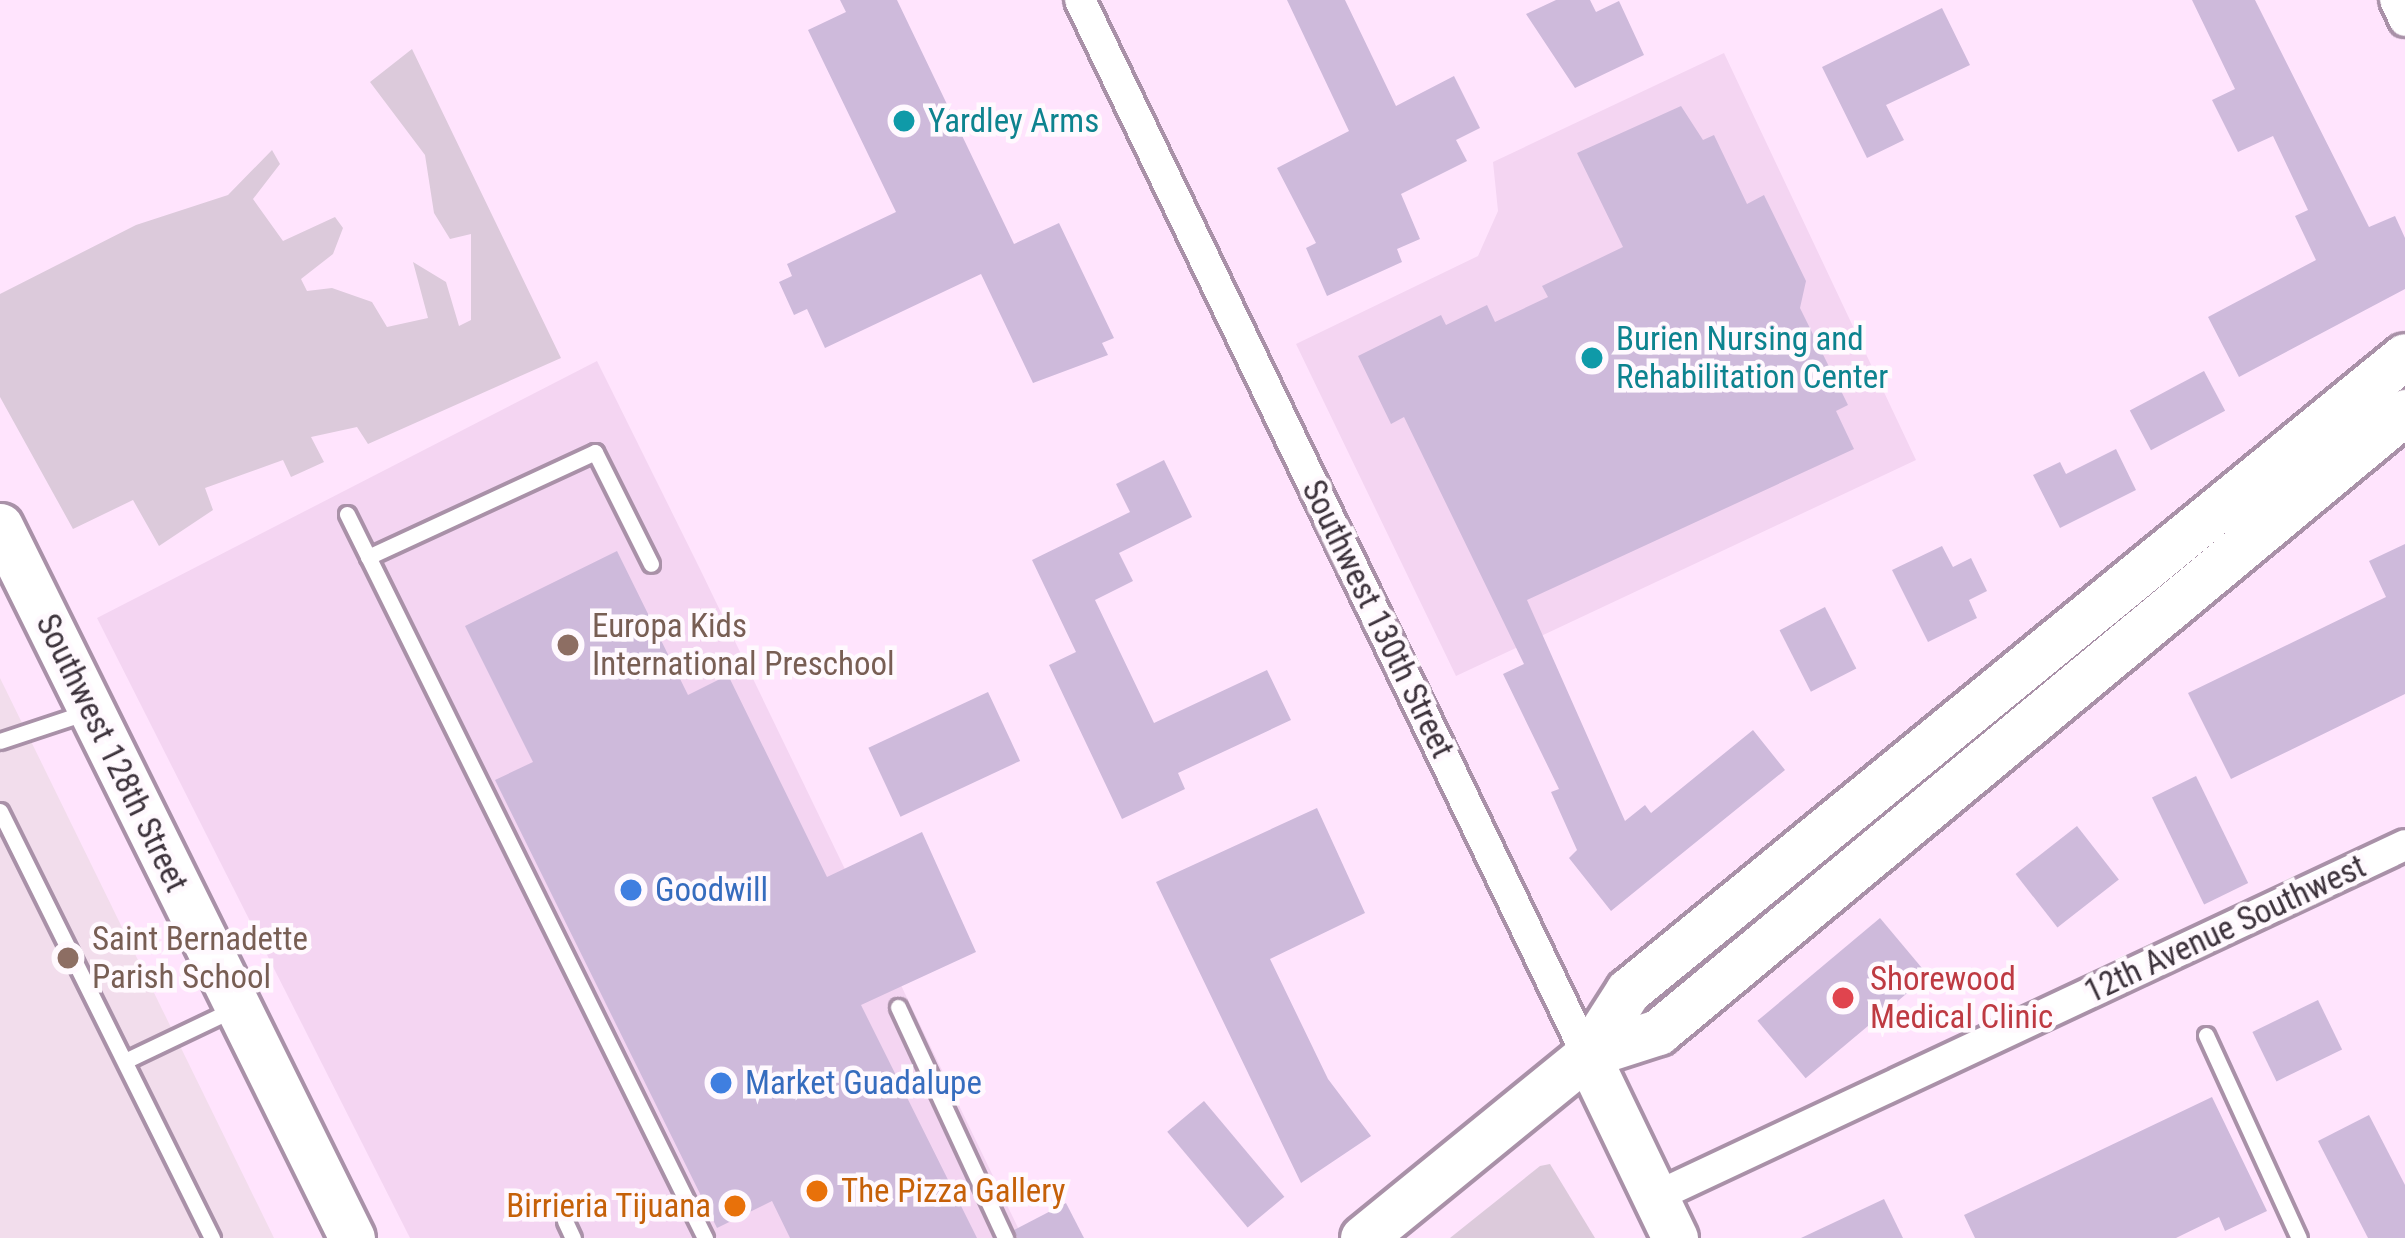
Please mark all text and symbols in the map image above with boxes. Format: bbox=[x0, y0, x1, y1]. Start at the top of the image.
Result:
place label: Yardley Arms bbox=[928, 101, 1099, 141]
marker: Yardley Arms bbox=[891, 108, 917, 134]
place label: Burien Nursing and Rehabilitation Center bbox=[1616, 319, 1888, 397]
marker: Burien Nursing and Rehabilitation Center bbox=[1579, 345, 1605, 371]
street label: Southwest 130th Street bbox=[1294, 474, 1462, 764]
place label: Europa Kids International Preschool bbox=[592, 606, 895, 684]
street label: Southwest 128th Street bbox=[28, 608, 196, 898]
marker: Europa Kids International Preschool bbox=[555, 632, 581, 658]
street label: 12th Avenue Southwest bbox=[2078, 847, 2372, 1011]
place label: Goodwill bbox=[655, 870, 768, 910]
marker: Goodwill bbox=[618, 877, 644, 903]
place label: Saint Bernadette Parish School bbox=[92, 919, 308, 997]
marker: Saint Bernadette Parish School bbox=[55, 945, 81, 971]
place label: Shorewood Medical Clinic bbox=[1870, 959, 2053, 1037]
marker: Shorewood Medical Clinic bbox=[1827, 982, 1859, 1014]
place label: Market Guadalupe bbox=[745, 1063, 982, 1103]
marker: Market Guadalupe bbox=[708, 1070, 734, 1096]
place label: The Pizza Gallery bbox=[841, 1171, 1065, 1211]
marker: The Pizza Gallery bbox=[804, 1178, 830, 1204]
place label: Birrieria Tijuana bbox=[506, 1186, 711, 1226]
marker: Birrieria Tijuana bbox=[722, 1193, 748, 1219]

